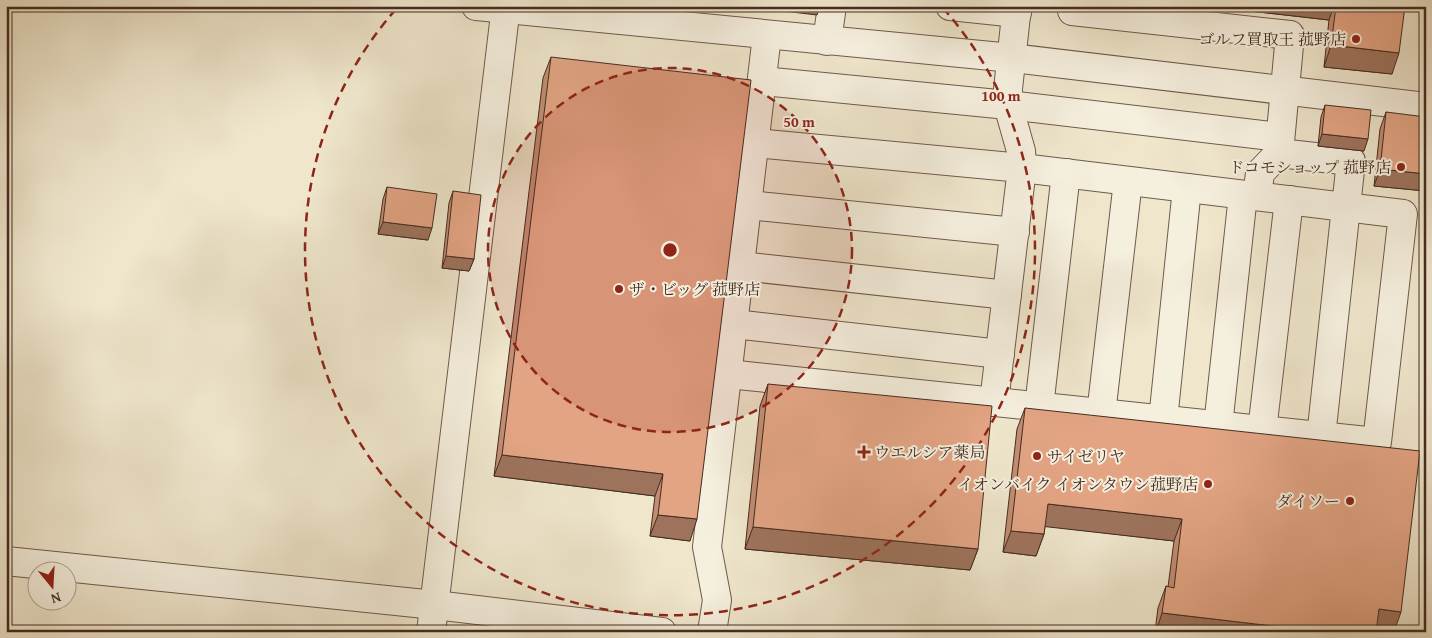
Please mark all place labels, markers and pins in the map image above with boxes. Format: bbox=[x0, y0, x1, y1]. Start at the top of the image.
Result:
place label: ゴルフ買取王 菰野店 bbox=[1198, 27, 1346, 51]
marker: ゴルフ買取王 菰野店 bbox=[1350, 33, 1362, 45]
place label: ドコモショップ 菰野店 bbox=[1228, 155, 1391, 179]
marker: ドコモショップ 菰野店 bbox=[1395, 161, 1407, 173]
centre of rings bbox=[661, 241, 679, 259]
place label: ザ・ビッグ 菰野店 bbox=[629, 277, 760, 301]
marker: ザ・ビッグ 菰野店 bbox=[613, 283, 625, 295]
place label: ウエルシア薬局 bbox=[874, 440, 986, 464]
place label: サイゼリヤ bbox=[1047, 444, 1125, 468]
marker: ウエルシア薬局 bbox=[858, 446, 870, 458]
marker: サイゼリヤ bbox=[1031, 450, 1043, 462]
place label: イオンバイク イオンタウン菰野店 bbox=[958, 472, 1198, 496]
marker: イオンバイク イオンタウン菰野店 bbox=[1202, 478, 1214, 490]
place label: ダイソー bbox=[1276, 489, 1340, 513]
marker: ダイソー bbox=[1344, 495, 1356, 507]

